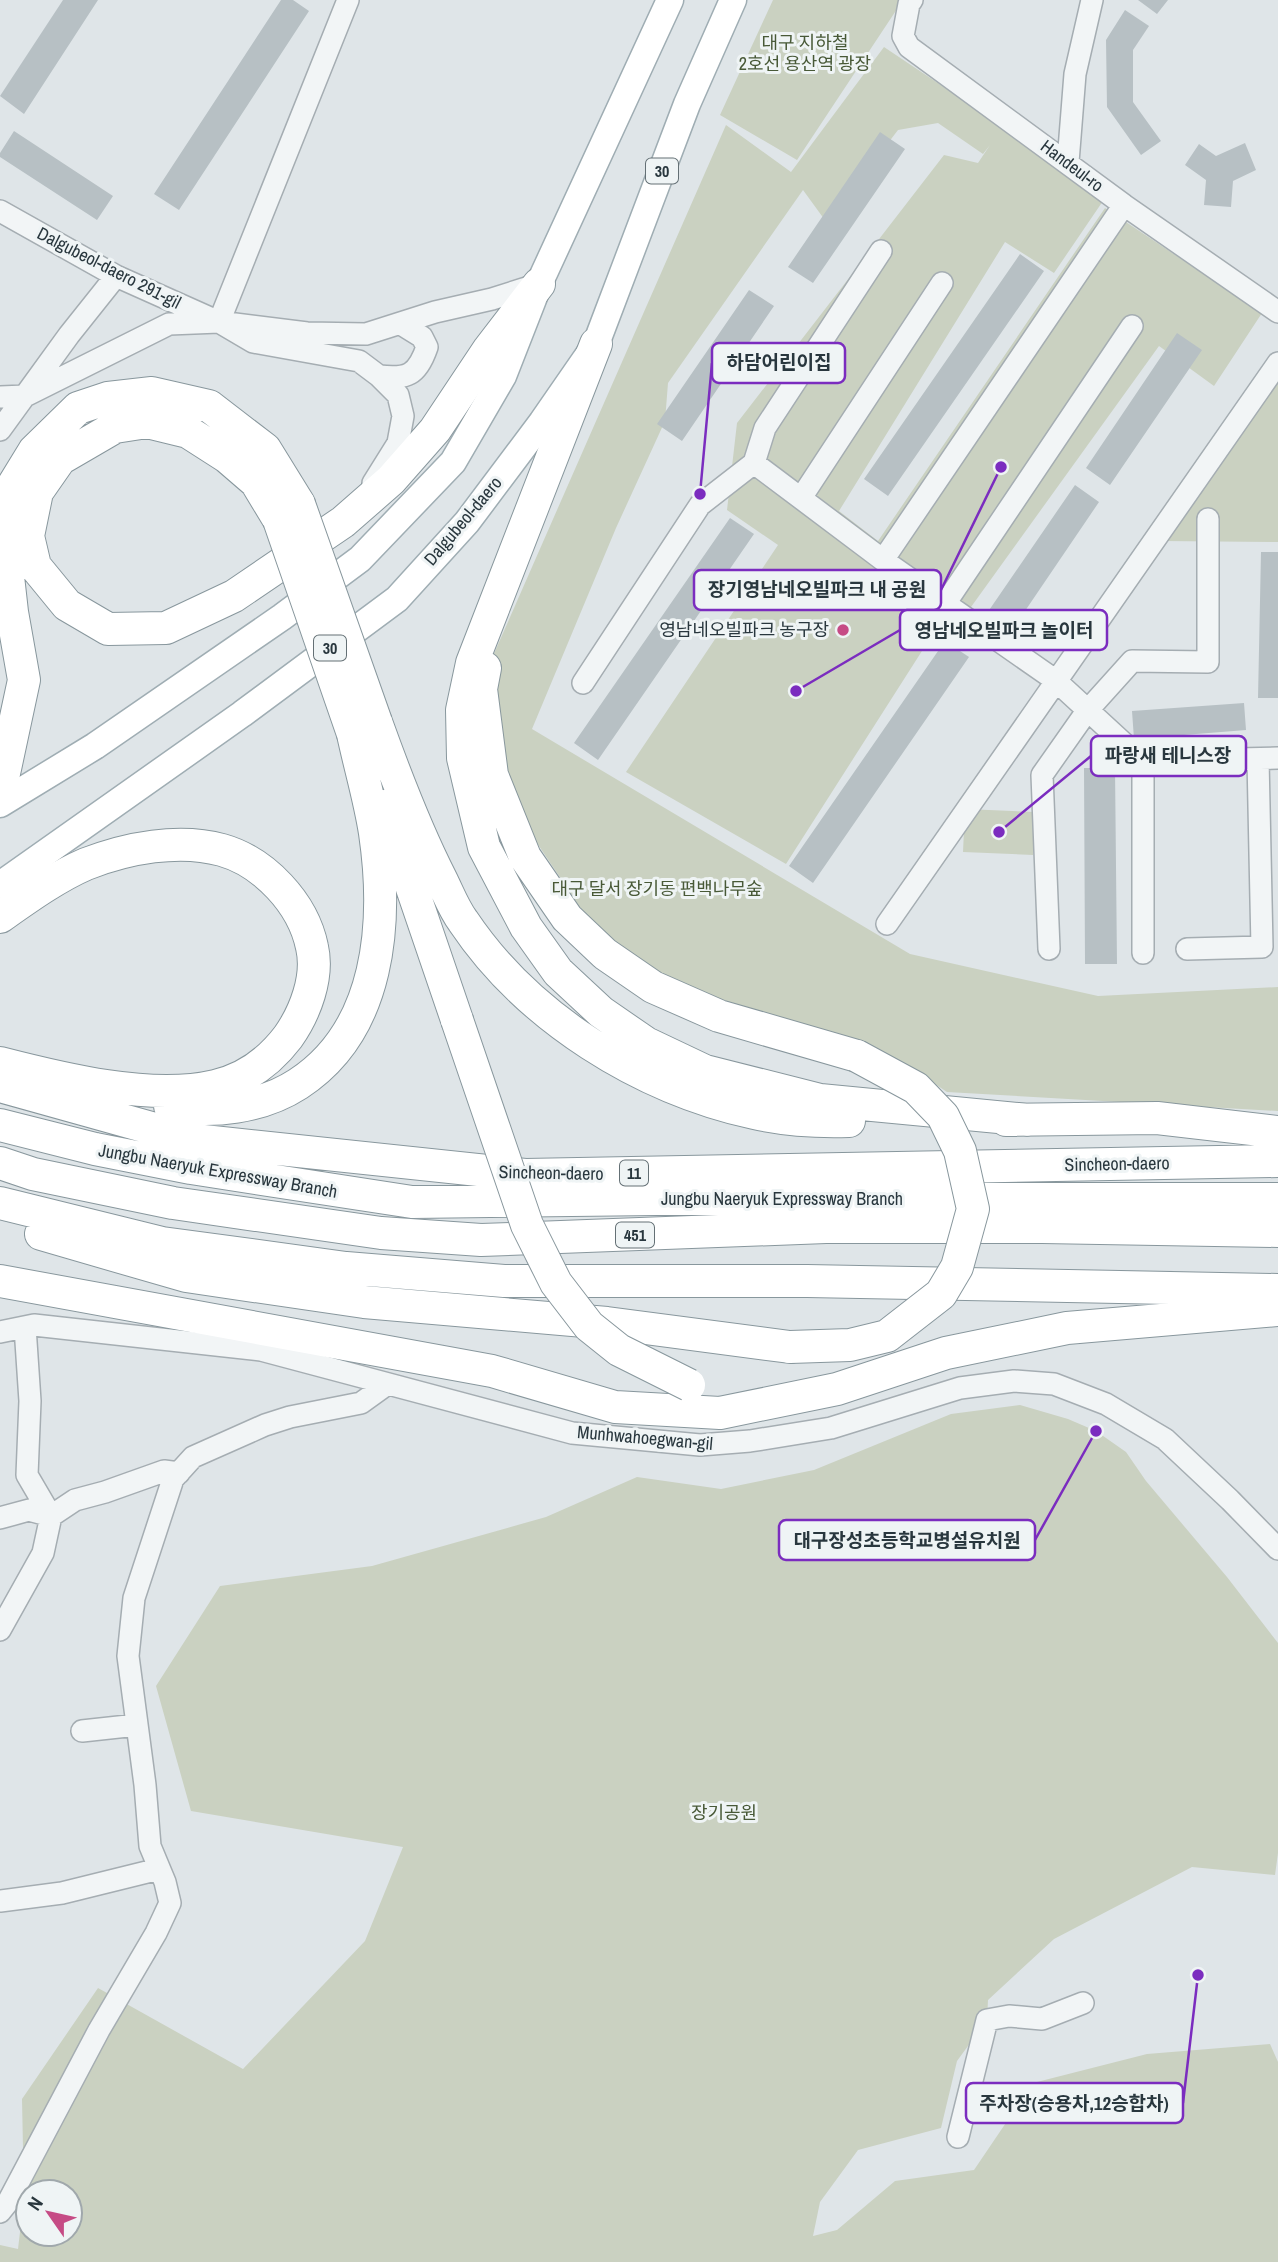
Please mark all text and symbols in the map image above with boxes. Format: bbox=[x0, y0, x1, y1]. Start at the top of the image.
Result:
park label: 대구 지하철 2호선 용산역 광장 bbox=[739, 30, 871, 76]
street label: Handeul-ro bbox=[1036, 134, 1109, 198]
road number: 30 bbox=[646, 158, 678, 183]
street label: Dalgubeol-daero 291-gil bbox=[33, 220, 185, 315]
callout: 하담어린이집 bbox=[712, 343, 845, 383]
text: 하담어린이집 bbox=[727, 349, 831, 375]
street label: Dalgubeol-daero bbox=[418, 471, 507, 571]
callout: 장기영남네오빌파크 내 공원 bbox=[694, 570, 941, 610]
text: 장기영남네오빌파크 내 공원 bbox=[708, 576, 926, 602]
callout: 영남네오빌파크 놀이터 bbox=[900, 610, 1107, 650]
place label: 영남네오빌파크 농구장 bbox=[659, 617, 829, 642]
text: 영남네오빌파크 놀이터 bbox=[914, 617, 1094, 643]
marker: 영남네오빌파크 농구장 bbox=[835, 622, 851, 638]
road number: 30 bbox=[314, 636, 346, 660]
callout: 파랑새 테니스장 bbox=[1091, 736, 1246, 776]
text: 파랑새 테니스장 bbox=[1105, 742, 1231, 768]
park label: 대구 달서 장기동 편백나무숲 bbox=[551, 876, 763, 901]
street label: Jungbu Naeryuk Expressway Branch bbox=[97, 1137, 339, 1204]
street label: Sincheon-daero bbox=[1064, 1150, 1170, 1177]
street label: Sincheon-daero bbox=[498, 1159, 604, 1186]
road number: 11 bbox=[620, 1161, 648, 1186]
street label: Jungbu Naeryuk Expressway Branch bbox=[661, 1186, 903, 1211]
road number: 451 bbox=[616, 1222, 654, 1247]
street label: Munhwahoegwan-gil bbox=[576, 1419, 714, 1456]
callout: 대구장성초등학교병설유치원 bbox=[779, 1520, 1035, 1560]
text: 대구장성초등학교병설유치원 bbox=[793, 1527, 1021, 1553]
park label: 장기공원 bbox=[691, 1800, 757, 1825]
callout: 주차장(승용차,12승합차) bbox=[966, 2083, 1183, 2123]
text: 주차장(승용차,12승합차) bbox=[979, 2090, 1169, 2116]
north arrow bbox=[14, 2178, 84, 2248]
text: N bbox=[21, 2192, 49, 2215]

